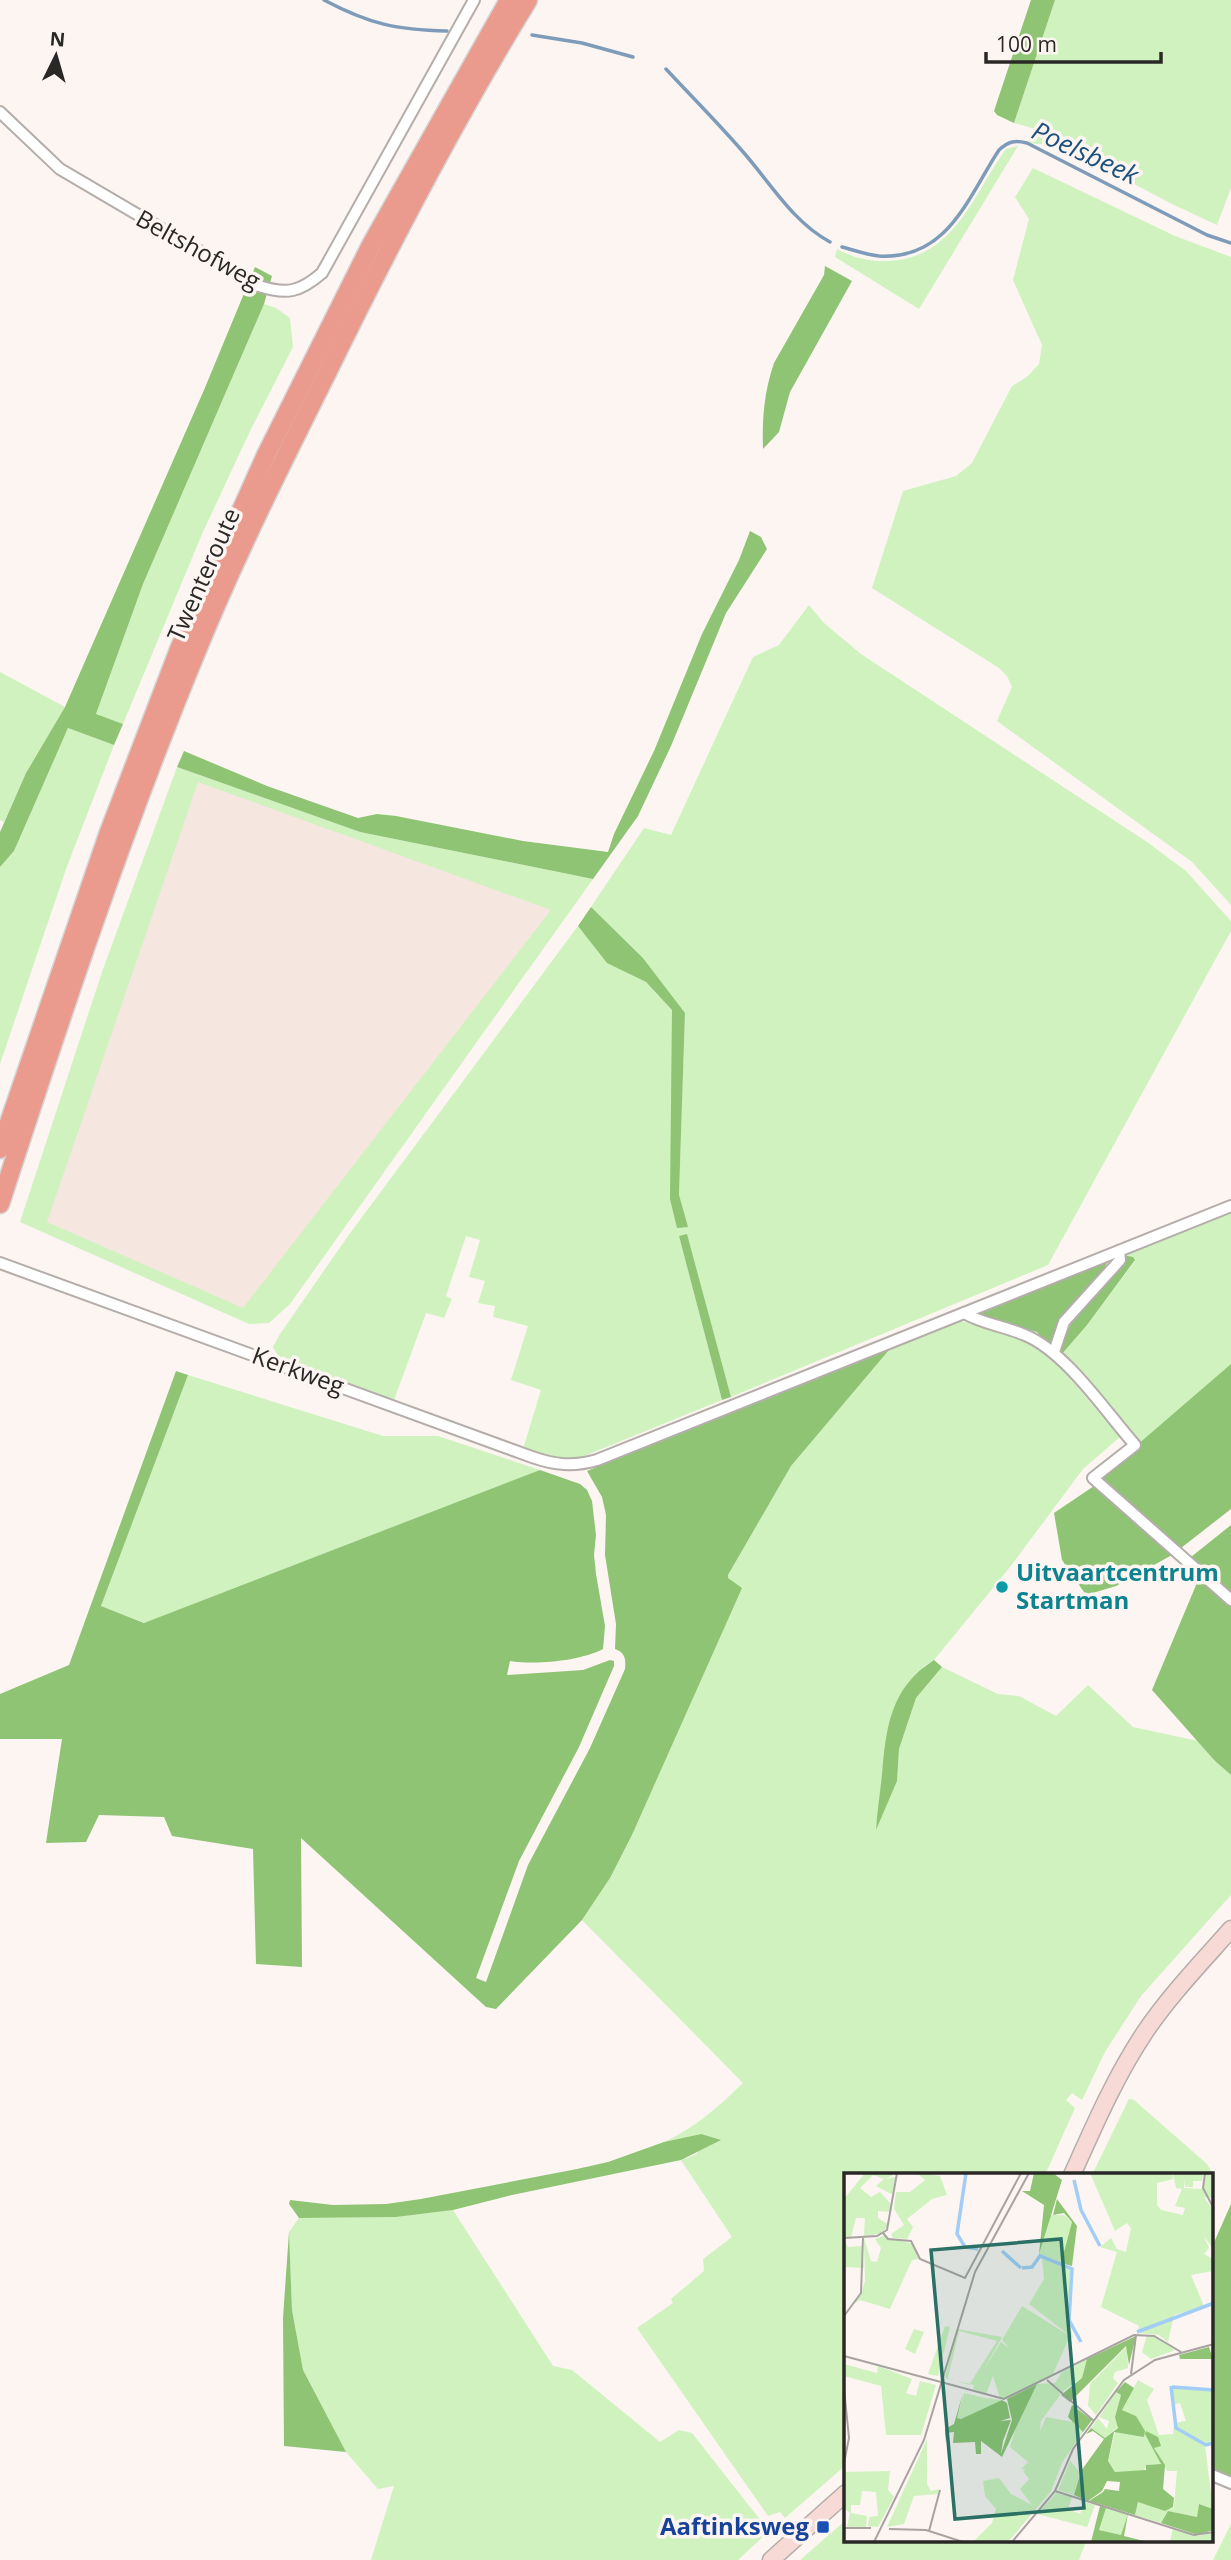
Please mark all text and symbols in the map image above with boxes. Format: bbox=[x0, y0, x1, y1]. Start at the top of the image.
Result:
north arrow bbox=[21, 21, 91, 91]
scale bar bbox=[986, 21, 1161, 65]
text: N bbox=[49, 25, 66, 53]
text: 100 m bbox=[996, 30, 1057, 58]
water label: Poelsbeek bbox=[1026, 112, 1146, 193]
street label: Beltshofweg bbox=[131, 201, 267, 296]
street label: Twenteroute bbox=[158, 502, 247, 646]
street label: Kerkweg bbox=[248, 1338, 349, 1401]
place label: Uitvaartcentrum Startman bbox=[1016, 1555, 1219, 1616]
marker: Uitvaartcentrum Startman bbox=[994, 1579, 1010, 1595]
inset map bbox=[844, 2173, 1214, 2542]
place label: Aaftinksweg bbox=[660, 2509, 809, 2542]
marker: Aaftinksweg bbox=[815, 2519, 831, 2535]

